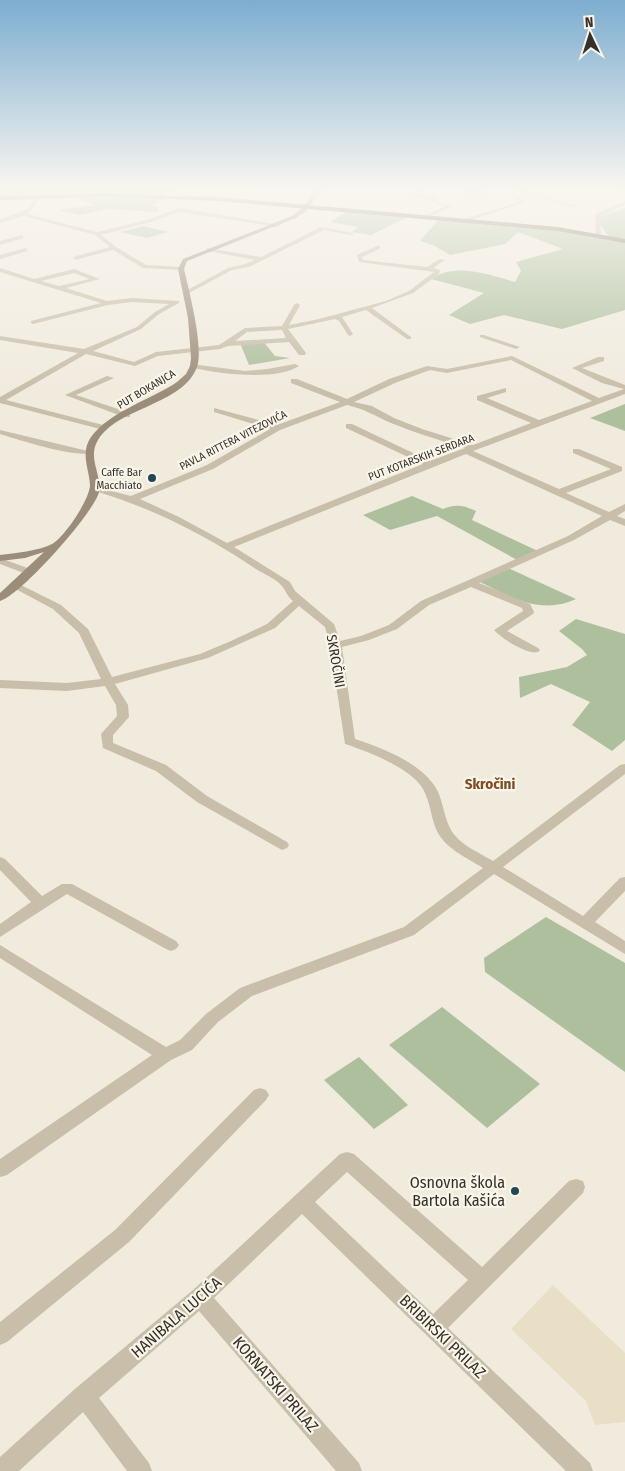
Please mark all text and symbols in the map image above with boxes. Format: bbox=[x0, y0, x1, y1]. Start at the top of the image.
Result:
north arrow bbox=[565, 10, 615, 60]
text: N bbox=[584, 14, 594, 31]
street label: PUT BOKANJCA bbox=[115, 367, 178, 412]
street label: PAVLA RITTERA VITEZOVIĆA bbox=[177, 407, 289, 473]
street label: PUT KOTARSKIH SERDARA bbox=[366, 431, 476, 484]
place label: Caffe Bar Macchiato bbox=[96, 466, 142, 492]
marker: Caffe Bar Macchiato bbox=[146, 472, 158, 484]
street label: SKROČINI bbox=[322, 633, 350, 689]
district label: Skročini bbox=[465, 775, 515, 793]
place label: Osnovna škola Bartola Kašića bbox=[410, 1173, 505, 1210]
marker: Osnovna škola Bartola Kašića bbox=[509, 1185, 521, 1197]
street label: HANIBALA LUCIĆA bbox=[127, 1273, 226, 1362]
street label: BRIBIRSKI PRILAZ bbox=[396, 1291, 490, 1382]
street label: KORNATSKI PRILAZ bbox=[229, 1333, 322, 1436]

